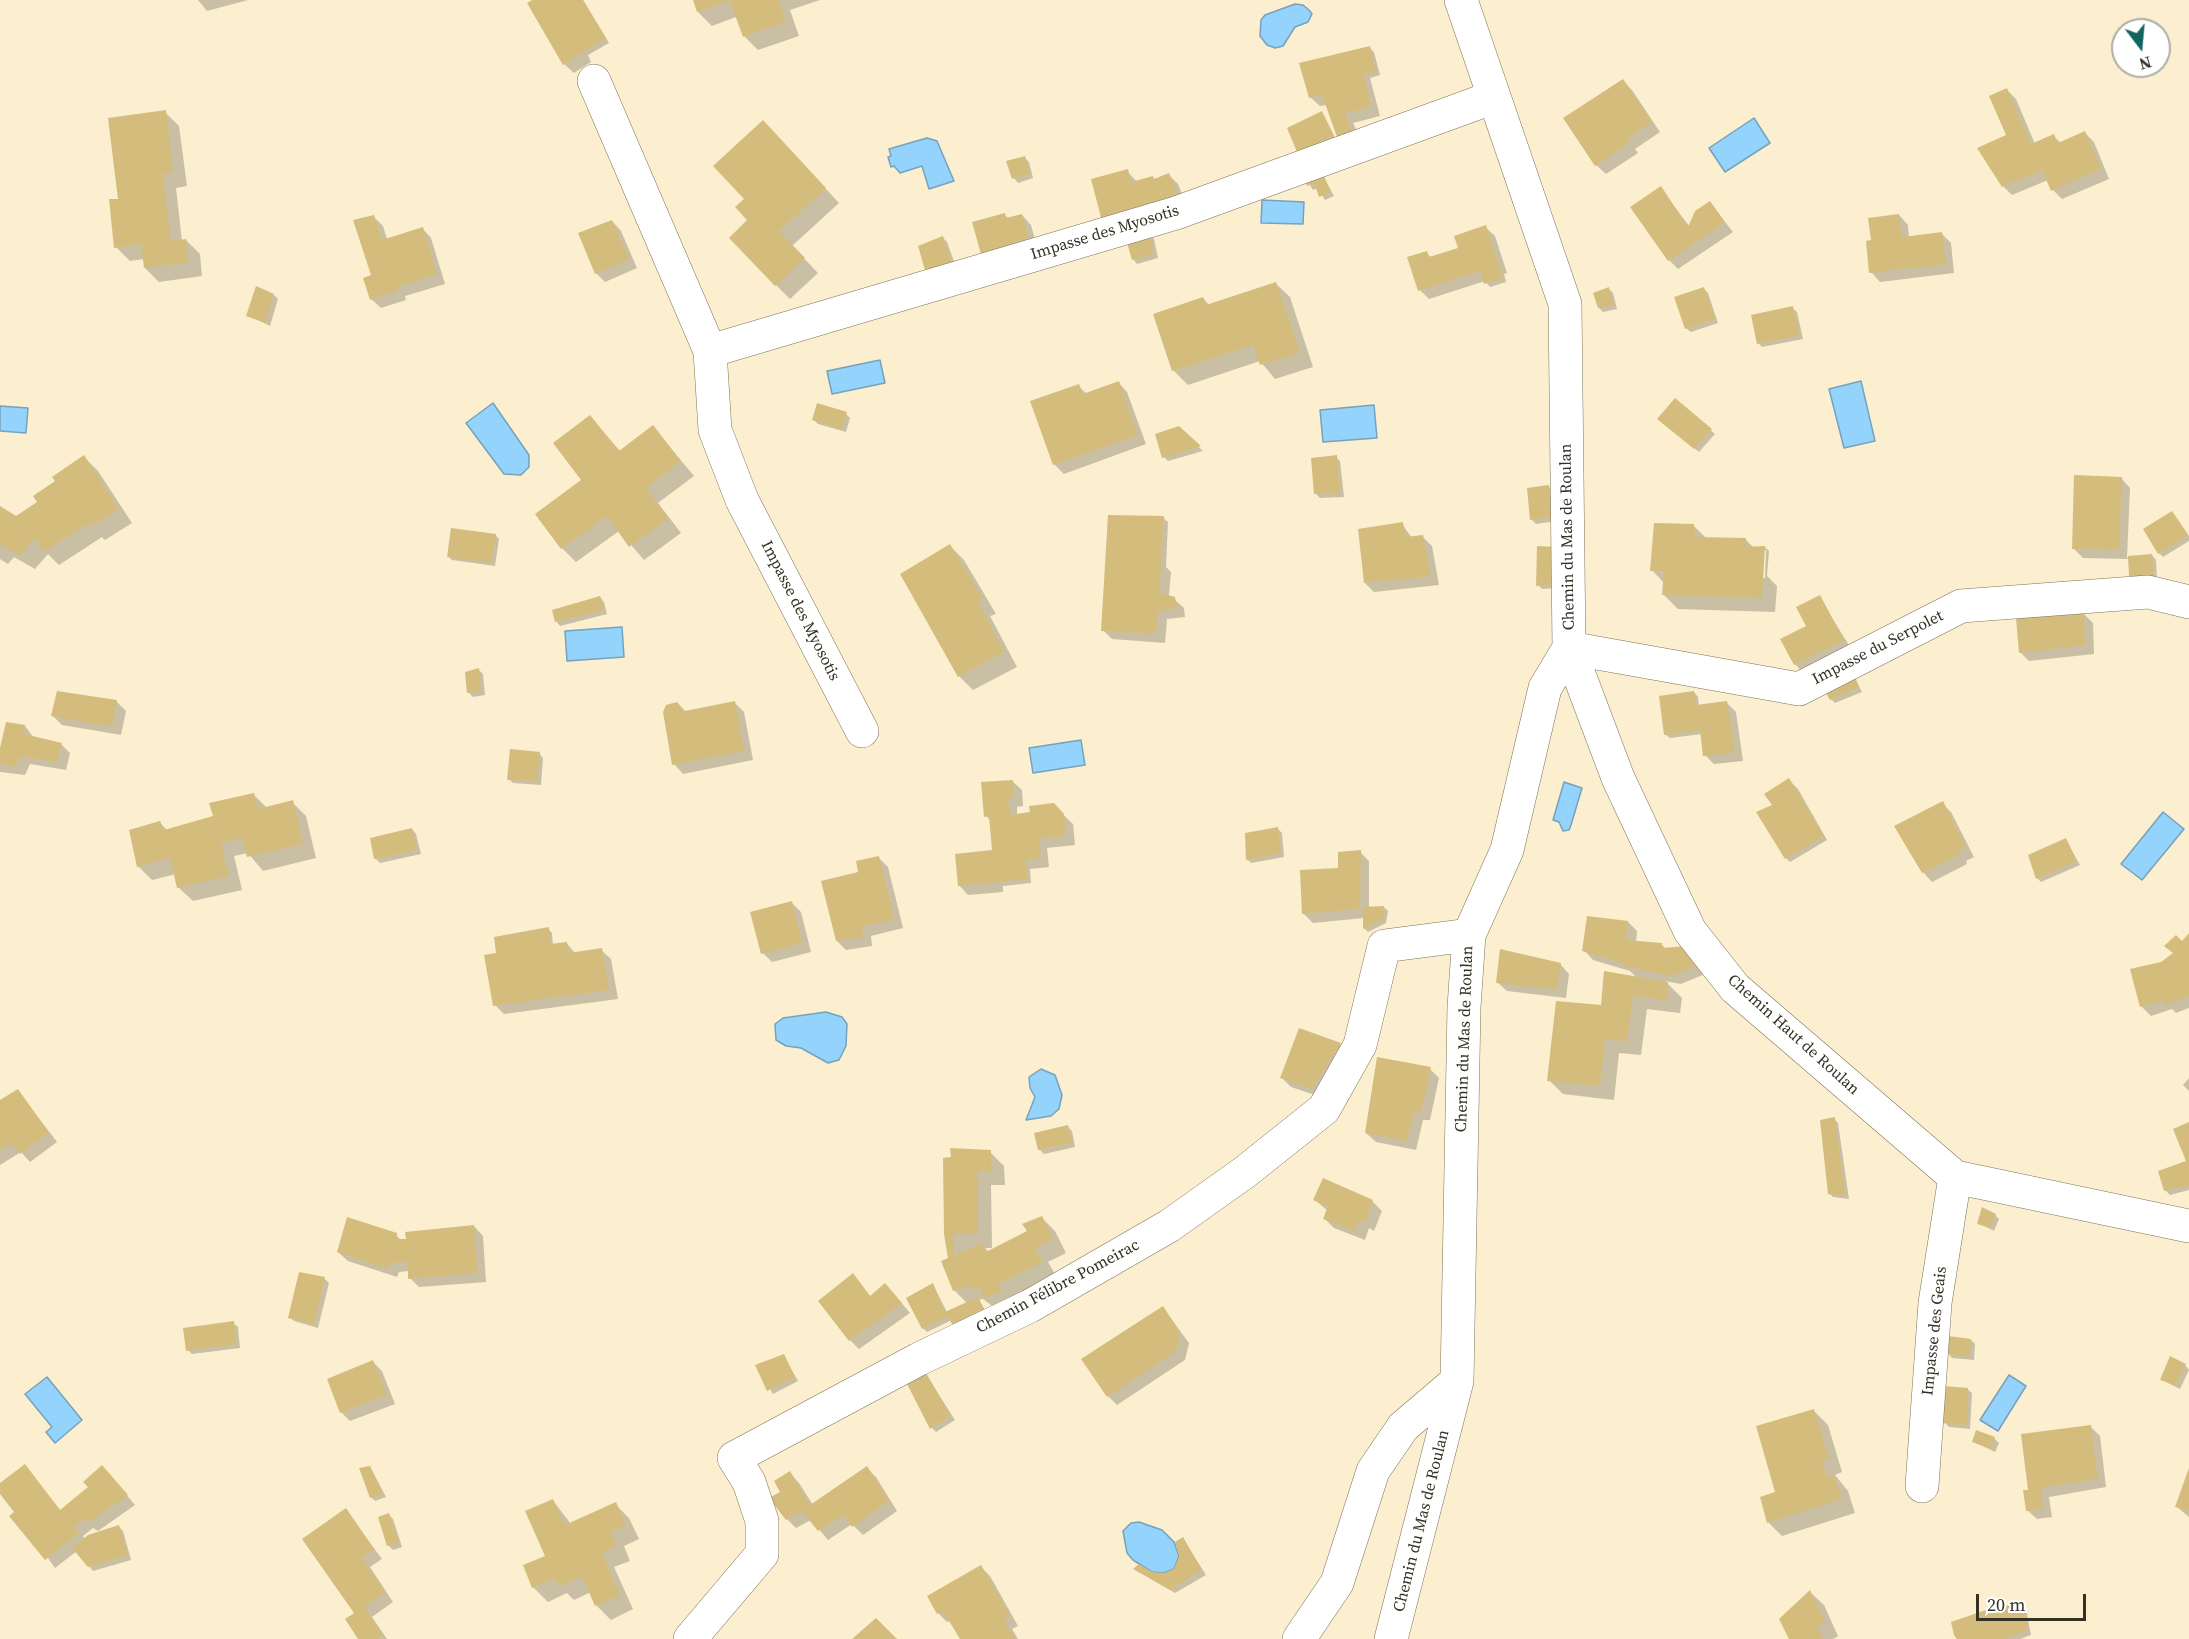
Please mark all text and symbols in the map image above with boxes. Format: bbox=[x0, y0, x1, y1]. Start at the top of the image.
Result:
north arrow bbox=[2111, 18, 2171, 78]
text: N bbox=[2137, 51, 2154, 76]
street label: Impasse des Myosotis bbox=[1028, 201, 1182, 265]
street label: Chemin du Mas de Roulan bbox=[1557, 443, 1579, 631]
street label: Impasse des Myosotis bbox=[756, 538, 844, 684]
street label: Impasse du Serpolet bbox=[1809, 607, 1947, 689]
street label: Chemin du Mas de Roulan bbox=[1452, 945, 1478, 1133]
street label: Chemin Haut de Roulan bbox=[1723, 971, 1863, 1099]
street label: Chemin Félibre Pomeirac bbox=[973, 1236, 1143, 1338]
street label: Impasse des Geais bbox=[1919, 1265, 1951, 1397]
street label: Chemin du Mas de Roulan bbox=[1390, 1428, 1454, 1614]
scale bar bbox=[1979, 1582, 2088, 1620]
text: 20 m bbox=[1987, 1592, 2025, 1617]

